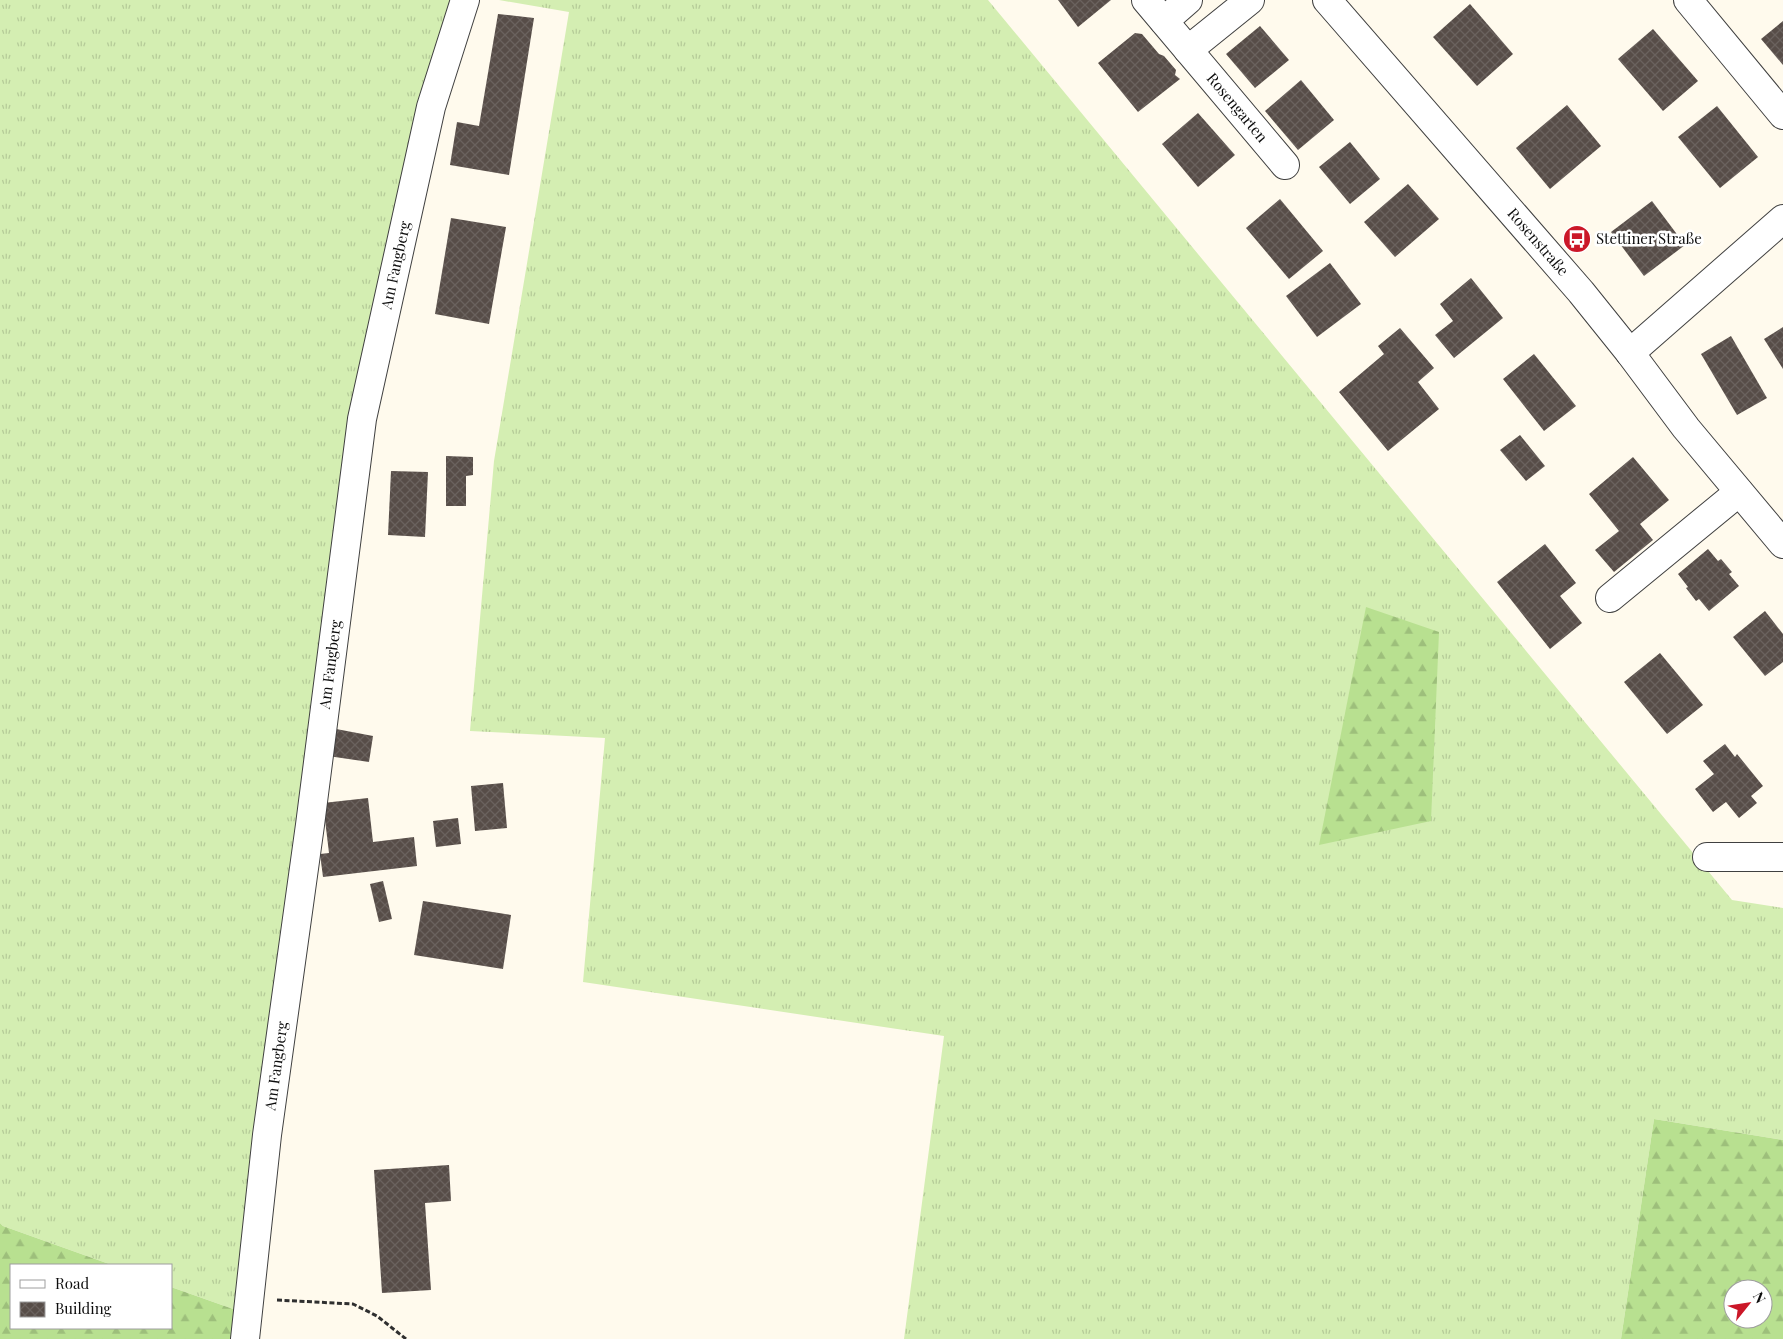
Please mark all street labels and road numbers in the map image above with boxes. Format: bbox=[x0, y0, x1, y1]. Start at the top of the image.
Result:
street label: Rosengarten bbox=[1203, 68, 1273, 146]
street label: Rosenstraße bbox=[1503, 203, 1573, 280]
street label: Am Fangberg bbox=[375, 219, 415, 312]
street label: Am Fangberg bbox=[314, 618, 345, 711]
street label: Am Fangberg bbox=[259, 1020, 292, 1113]

